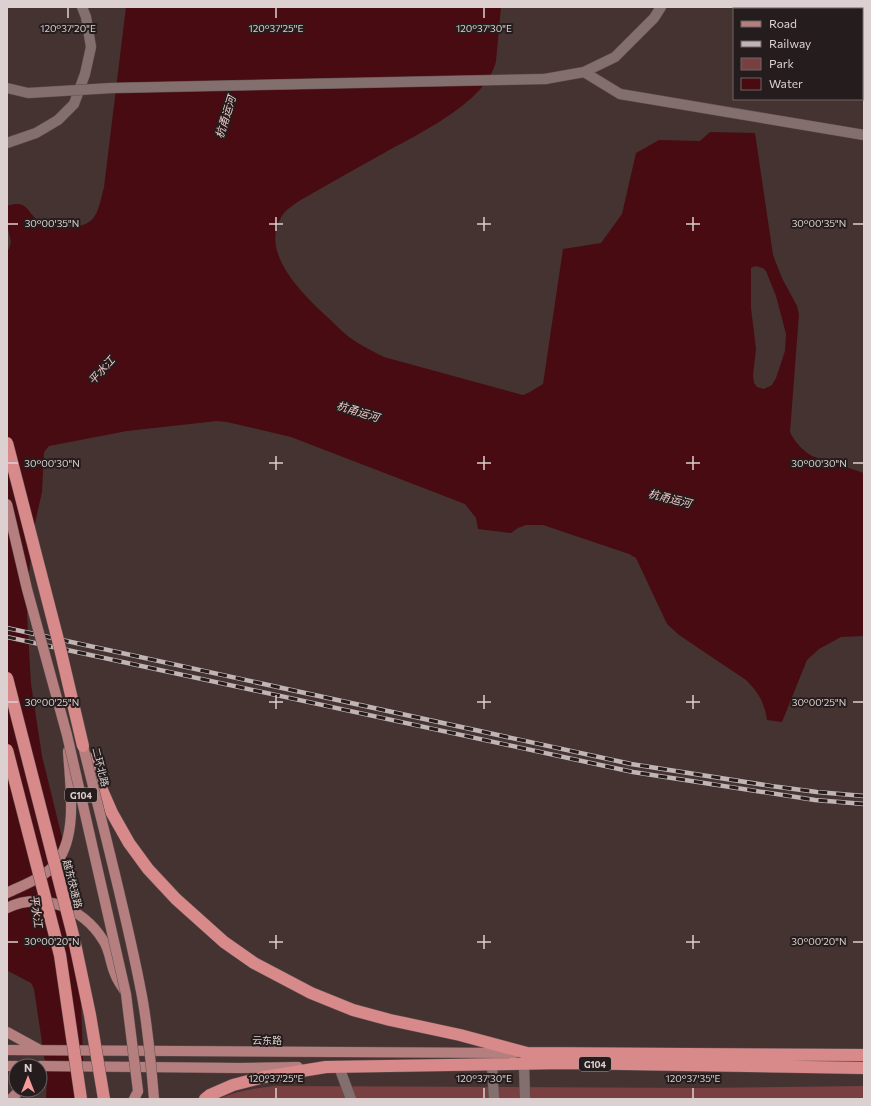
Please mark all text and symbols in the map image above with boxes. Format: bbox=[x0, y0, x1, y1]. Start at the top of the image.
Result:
legend bbox=[733, 8, 863, 100]
text: Road bbox=[769, 16, 797, 30]
text: 120°37'20"E bbox=[40, 22, 96, 34]
text: 120°37'25"E bbox=[249, 22, 304, 34]
text: 120°37'30"E bbox=[456, 22, 512, 34]
text: Railway bbox=[769, 36, 811, 50]
text: Park bbox=[769, 56, 795, 70]
text: Water bbox=[769, 76, 803, 90]
water label: 杭甬运河 bbox=[212, 92, 238, 140]
text: 30°00'35"N bbox=[25, 217, 79, 229]
text: 30°00'35"N bbox=[792, 217, 846, 229]
water label: 平水江 bbox=[85, 353, 118, 387]
water label: 杭甬运河 bbox=[335, 398, 383, 424]
text: 30°00'30"N bbox=[24, 457, 80, 469]
text: 30°00'30"N bbox=[791, 457, 847, 469]
water label: 杭甬运河 bbox=[647, 486, 695, 510]
text: 30°00'25"N bbox=[25, 696, 79, 708]
text: 30°00'25"N bbox=[792, 696, 846, 708]
street label: 二环北路 bbox=[90, 746, 112, 788]
road number: G104 bbox=[65, 788, 97, 802]
street label: 越东快速路 bbox=[61, 858, 85, 910]
water label: 平水江 bbox=[28, 894, 46, 929]
text: 30°00'20"N bbox=[24, 935, 80, 947]
text: 30°00'20"N bbox=[791, 935, 847, 947]
street label: 云东路 bbox=[252, 1034, 282, 1046]
road number: G104 bbox=[579, 1057, 611, 1071]
north arrow bbox=[8, 1058, 48, 1098]
text: N bbox=[24, 1061, 32, 1074]
text: 120°37'25"E bbox=[249, 1072, 304, 1084]
text: 120°37'30"E bbox=[456, 1072, 512, 1084]
text: 120°37'35"E bbox=[665, 1072, 721, 1084]

